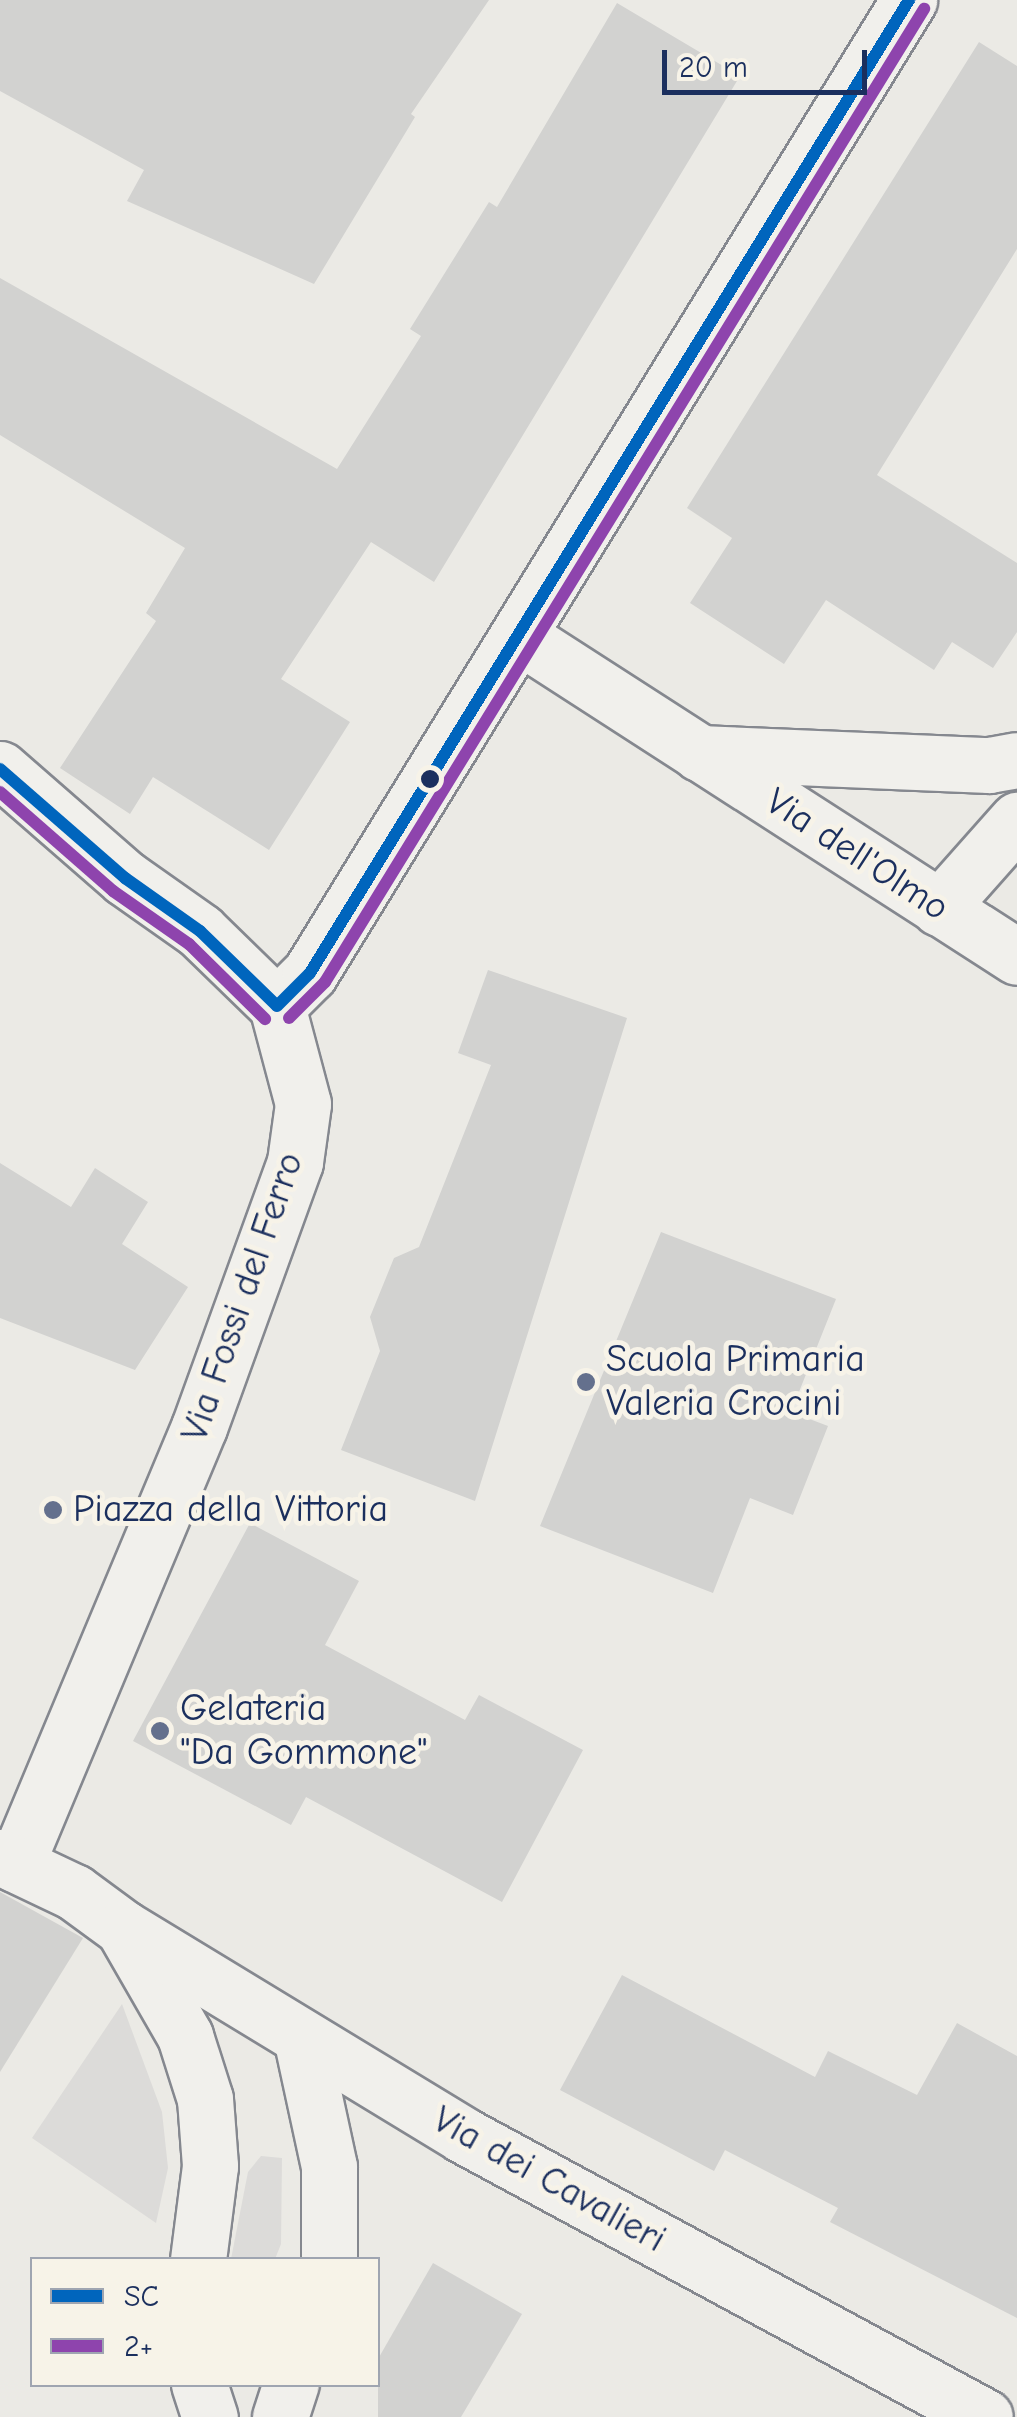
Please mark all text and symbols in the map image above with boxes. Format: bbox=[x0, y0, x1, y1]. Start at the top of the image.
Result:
scale bar bbox=[667, 30, 872, 92]
text: 20 m bbox=[679, 50, 748, 85]
unlabelled marker bbox=[420, 769, 440, 789]
street label: Via dell'Olmo bbox=[757, 779, 957, 931]
street label: Via Fossi del Ferro bbox=[172, 1147, 314, 1447]
place label: Scuola Primaria Valeria Crocini bbox=[606, 1337, 865, 1426]
marker: Scuola Primaria Valeria Crocini bbox=[575, 1371, 597, 1393]
place label: Piazza della Vittoria bbox=[73, 1487, 388, 1533]
marker: Piazza della Vittoria bbox=[42, 1499, 64, 1521]
place label: Gelateria "Da Gommone" bbox=[180, 1686, 427, 1776]
marker: Gelateria "Da Gommone" bbox=[149, 1720, 171, 1742]
street label: Via dei Cavalieri bbox=[425, 2097, 673, 2263]
legend bbox=[30, 2257, 380, 2387]
text: SC bbox=[124, 2279, 159, 2314]
text: 2+ bbox=[124, 2329, 153, 2364]

